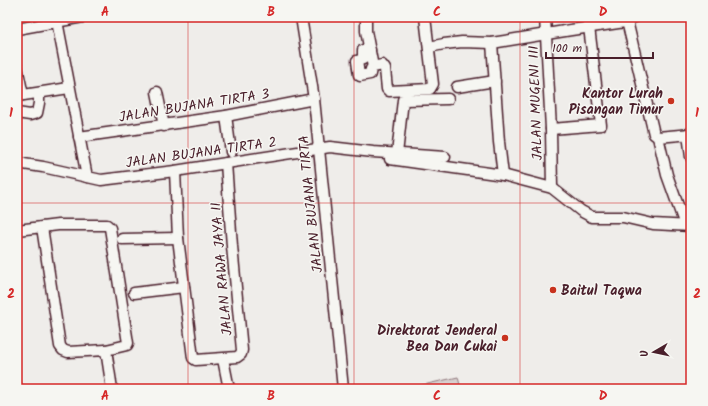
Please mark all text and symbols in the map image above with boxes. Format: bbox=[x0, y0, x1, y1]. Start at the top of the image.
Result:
text: A bbox=[101, 2, 109, 23]
text: B bbox=[267, 2, 275, 23]
text: C bbox=[433, 2, 441, 23]
text: D bbox=[599, 2, 608, 23]
scale bar bbox=[546, 34, 653, 60]
text: 100 m bbox=[552, 39, 583, 58]
street label: JALAN MUGENI III bbox=[523, 45, 549, 161]
street label: JALAN BUJANA TIRTA 3 bbox=[117, 83, 271, 129]
place label: Kantor Lurah Pisangan Timur bbox=[569, 83, 664, 121]
marker: Kantor Lurah Pisangan Timur bbox=[666, 96, 676, 106]
text: 1 bbox=[9, 103, 13, 124]
text: 1 bbox=[695, 103, 699, 124]
street label: JALAN BUJANA TIRTA 2 bbox=[124, 132, 278, 174]
street label: JALAN BUJANA TIRTA bbox=[293, 134, 329, 274]
street label: JALAN RAWA JAYA II bbox=[205, 201, 239, 337]
place label: Baitul Taqwa bbox=[561, 280, 642, 302]
text: 2 bbox=[7, 284, 15, 305]
text: 2 bbox=[693, 284, 701, 305]
marker: Baitul Taqwa bbox=[548, 285, 558, 295]
place label: Direktorat Jenderal Bea Dan Cukai bbox=[377, 320, 497, 358]
north arrow bbox=[634, 332, 674, 372]
marker: Direktorat Jenderal Bea Dan Cukai bbox=[500, 333, 510, 343]
text: U bbox=[636, 348, 655, 358]
text: A bbox=[101, 386, 109, 406]
text: B bbox=[267, 386, 275, 406]
text: C bbox=[433, 386, 441, 406]
text: D bbox=[599, 386, 608, 406]

